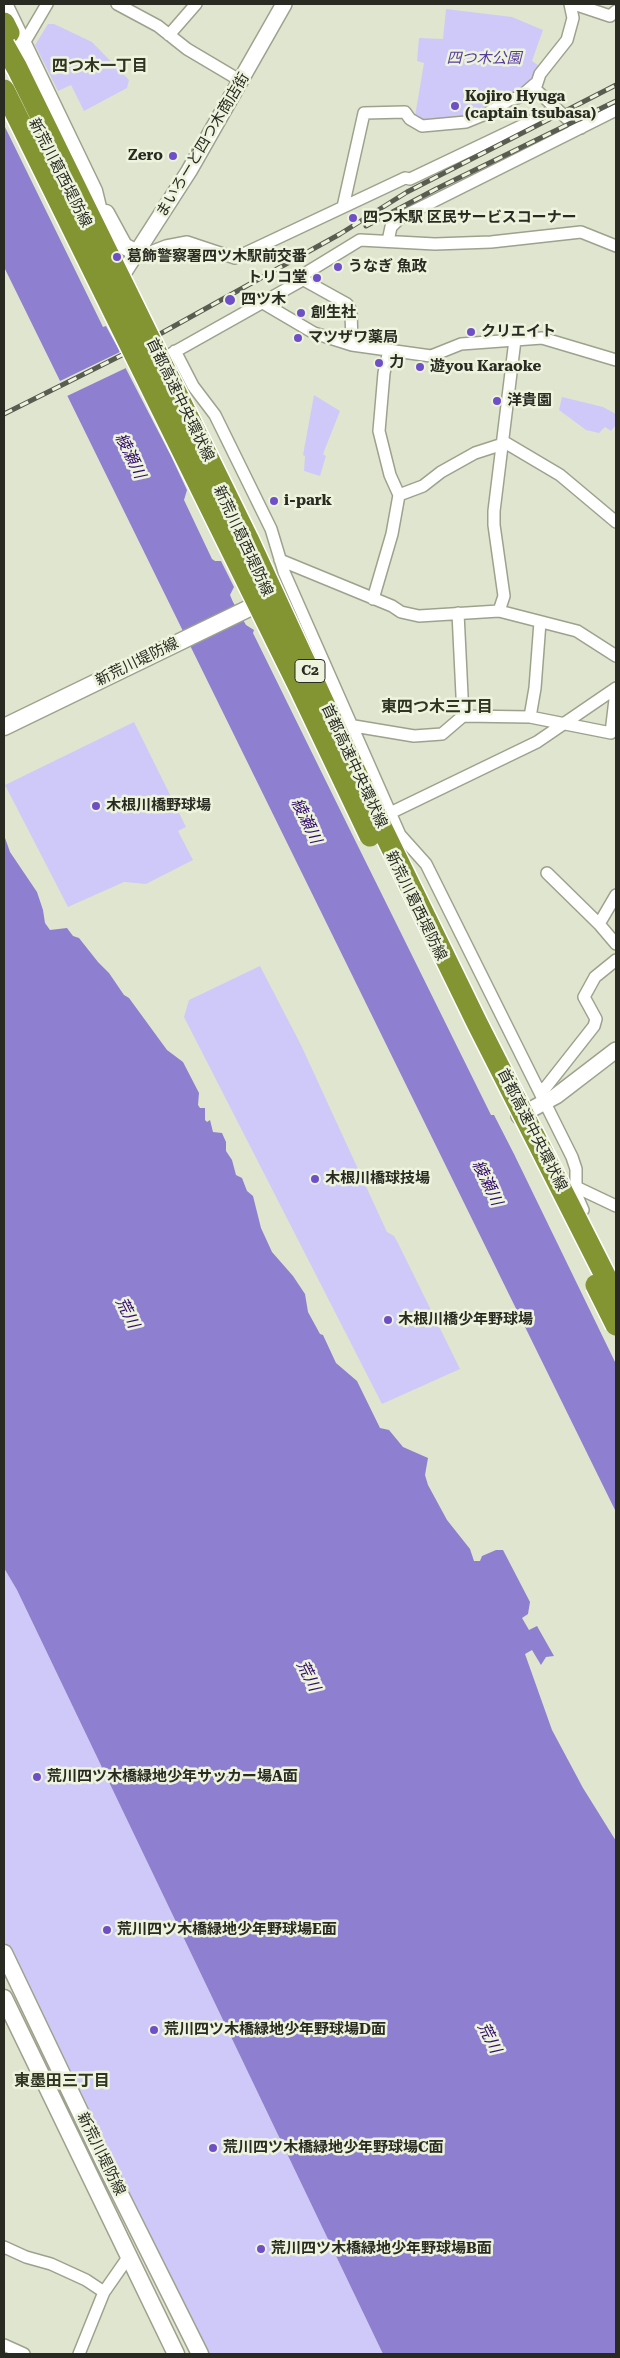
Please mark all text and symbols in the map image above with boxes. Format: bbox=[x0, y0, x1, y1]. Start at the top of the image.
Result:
park label: 四つ木公園 bbox=[447, 50, 521, 68]
district label: 四つ木一丁目 bbox=[52, 56, 148, 76]
street label: まいろーど四つ木商店街 bbox=[153, 70, 253, 220]
place label: Kojiro Hyuga (captain tsubasa) bbox=[465, 88, 596, 123]
marker: Kojiro Hyuga (captain tsubasa) bbox=[449, 100, 461, 112]
street label: 新荒川葛西堤防線 bbox=[25, 115, 95, 231]
place label: Zero bbox=[128, 147, 163, 165]
marker: Zero bbox=[167, 150, 179, 162]
place label: 四つ木駅 区民サービスコーナー bbox=[363, 209, 577, 227]
marker: 四つ木駅 区民サービスコーナー bbox=[347, 212, 359, 224]
place label: 葛飾警察署四ツ木駅前交番 bbox=[127, 248, 307, 266]
marker: 葛飾警察署四ツ木駅前交番 bbox=[111, 251, 123, 263]
place label: うなぎ 魚政 bbox=[348, 258, 427, 276]
marker: うなぎ 魚政 bbox=[332, 261, 344, 273]
place label: トリコ堂 bbox=[247, 269, 307, 287]
marker: トリコ堂 bbox=[311, 272, 323, 284]
place label: 四ツ木 bbox=[241, 291, 286, 309]
marker: 四ツ木 bbox=[223, 293, 237, 307]
place label: 創生社 bbox=[311, 304, 356, 322]
marker: 創生社 bbox=[295, 307, 307, 319]
place label: クリエイト bbox=[481, 323, 556, 341]
marker: クリエイト bbox=[465, 326, 477, 338]
place label: マツザワ薬局 bbox=[308, 329, 398, 347]
marker: マツザワ薬局 bbox=[292, 332, 304, 344]
street label: 首都高速中央環状線 bbox=[142, 335, 218, 465]
place label: 力 bbox=[389, 354, 404, 372]
marker: 力 bbox=[373, 357, 385, 369]
place label: 遊you Karaoke bbox=[430, 358, 541, 376]
marker: 遊you Karaoke bbox=[414, 361, 426, 373]
place label: 洋貴園 bbox=[507, 392, 552, 410]
marker: 洋貴園 bbox=[491, 395, 503, 407]
water label: 綾瀬川 bbox=[111, 430, 149, 482]
street label: 新荒川葛西堤防線 bbox=[209, 483, 277, 599]
place label: i-park bbox=[284, 492, 332, 510]
marker: i-park bbox=[268, 495, 280, 507]
street label: 新荒川堤防線 bbox=[93, 634, 181, 690]
road number: C2 bbox=[295, 659, 325, 682]
district label: 東四つ木三丁目 bbox=[381, 697, 493, 717]
street label: 首都高速中央環状線 bbox=[317, 701, 391, 831]
water label: 綾瀬川 bbox=[287, 795, 325, 847]
place label: 木根川橋野球場 bbox=[106, 797, 211, 815]
marker: 木根川橋野球場 bbox=[90, 800, 102, 812]
street label: 新荒川葛西堤防線 bbox=[382, 848, 450, 964]
street label: 首都高速中央環状線 bbox=[493, 1066, 571, 1194]
water label: 綾瀬川 bbox=[468, 1157, 506, 1209]
place label: 木根川橋球技場 bbox=[325, 1170, 430, 1188]
marker: 木根川橋球技場 bbox=[309, 1173, 321, 1185]
water label: 荒川 bbox=[111, 1294, 143, 1332]
place label: 木根川橋少年野球場 bbox=[398, 1311, 533, 1329]
marker: 木根川橋少年野球場 bbox=[382, 1314, 394, 1326]
water label: 荒川 bbox=[292, 1657, 324, 1695]
place label: 荒川四ツ木橋緑地少年サッカー場A面 bbox=[47, 1768, 298, 1786]
marker: 荒川四ツ木橋緑地少年サッカー場A面 bbox=[31, 1771, 43, 1783]
place label: 荒川四ツ木橋緑地少年野球場E面 bbox=[117, 1921, 337, 1939]
marker: 荒川四ツ木橋緑地少年野球場E面 bbox=[101, 1924, 113, 1936]
water label: 荒川 bbox=[473, 2019, 505, 2057]
place label: 荒川四ツ木橋緑地少年野球場D面 bbox=[164, 2021, 386, 2039]
marker: 荒川四ツ木橋緑地少年野球場D面 bbox=[148, 2024, 160, 2036]
district label: 東墨田三丁目 bbox=[14, 2071, 110, 2091]
street label: 新荒川堤防線 bbox=[73, 2110, 129, 2198]
place label: 荒川四ツ木橋緑地少年野球場C面 bbox=[223, 2139, 443, 2157]
marker: 荒川四ツ木橋緑地少年野球場C面 bbox=[207, 2142, 219, 2154]
place label: 荒川四ツ木橋緑地少年野球場B面 bbox=[271, 2240, 492, 2258]
marker: 荒川四ツ木橋緑地少年野球場B面 bbox=[255, 2243, 267, 2255]

